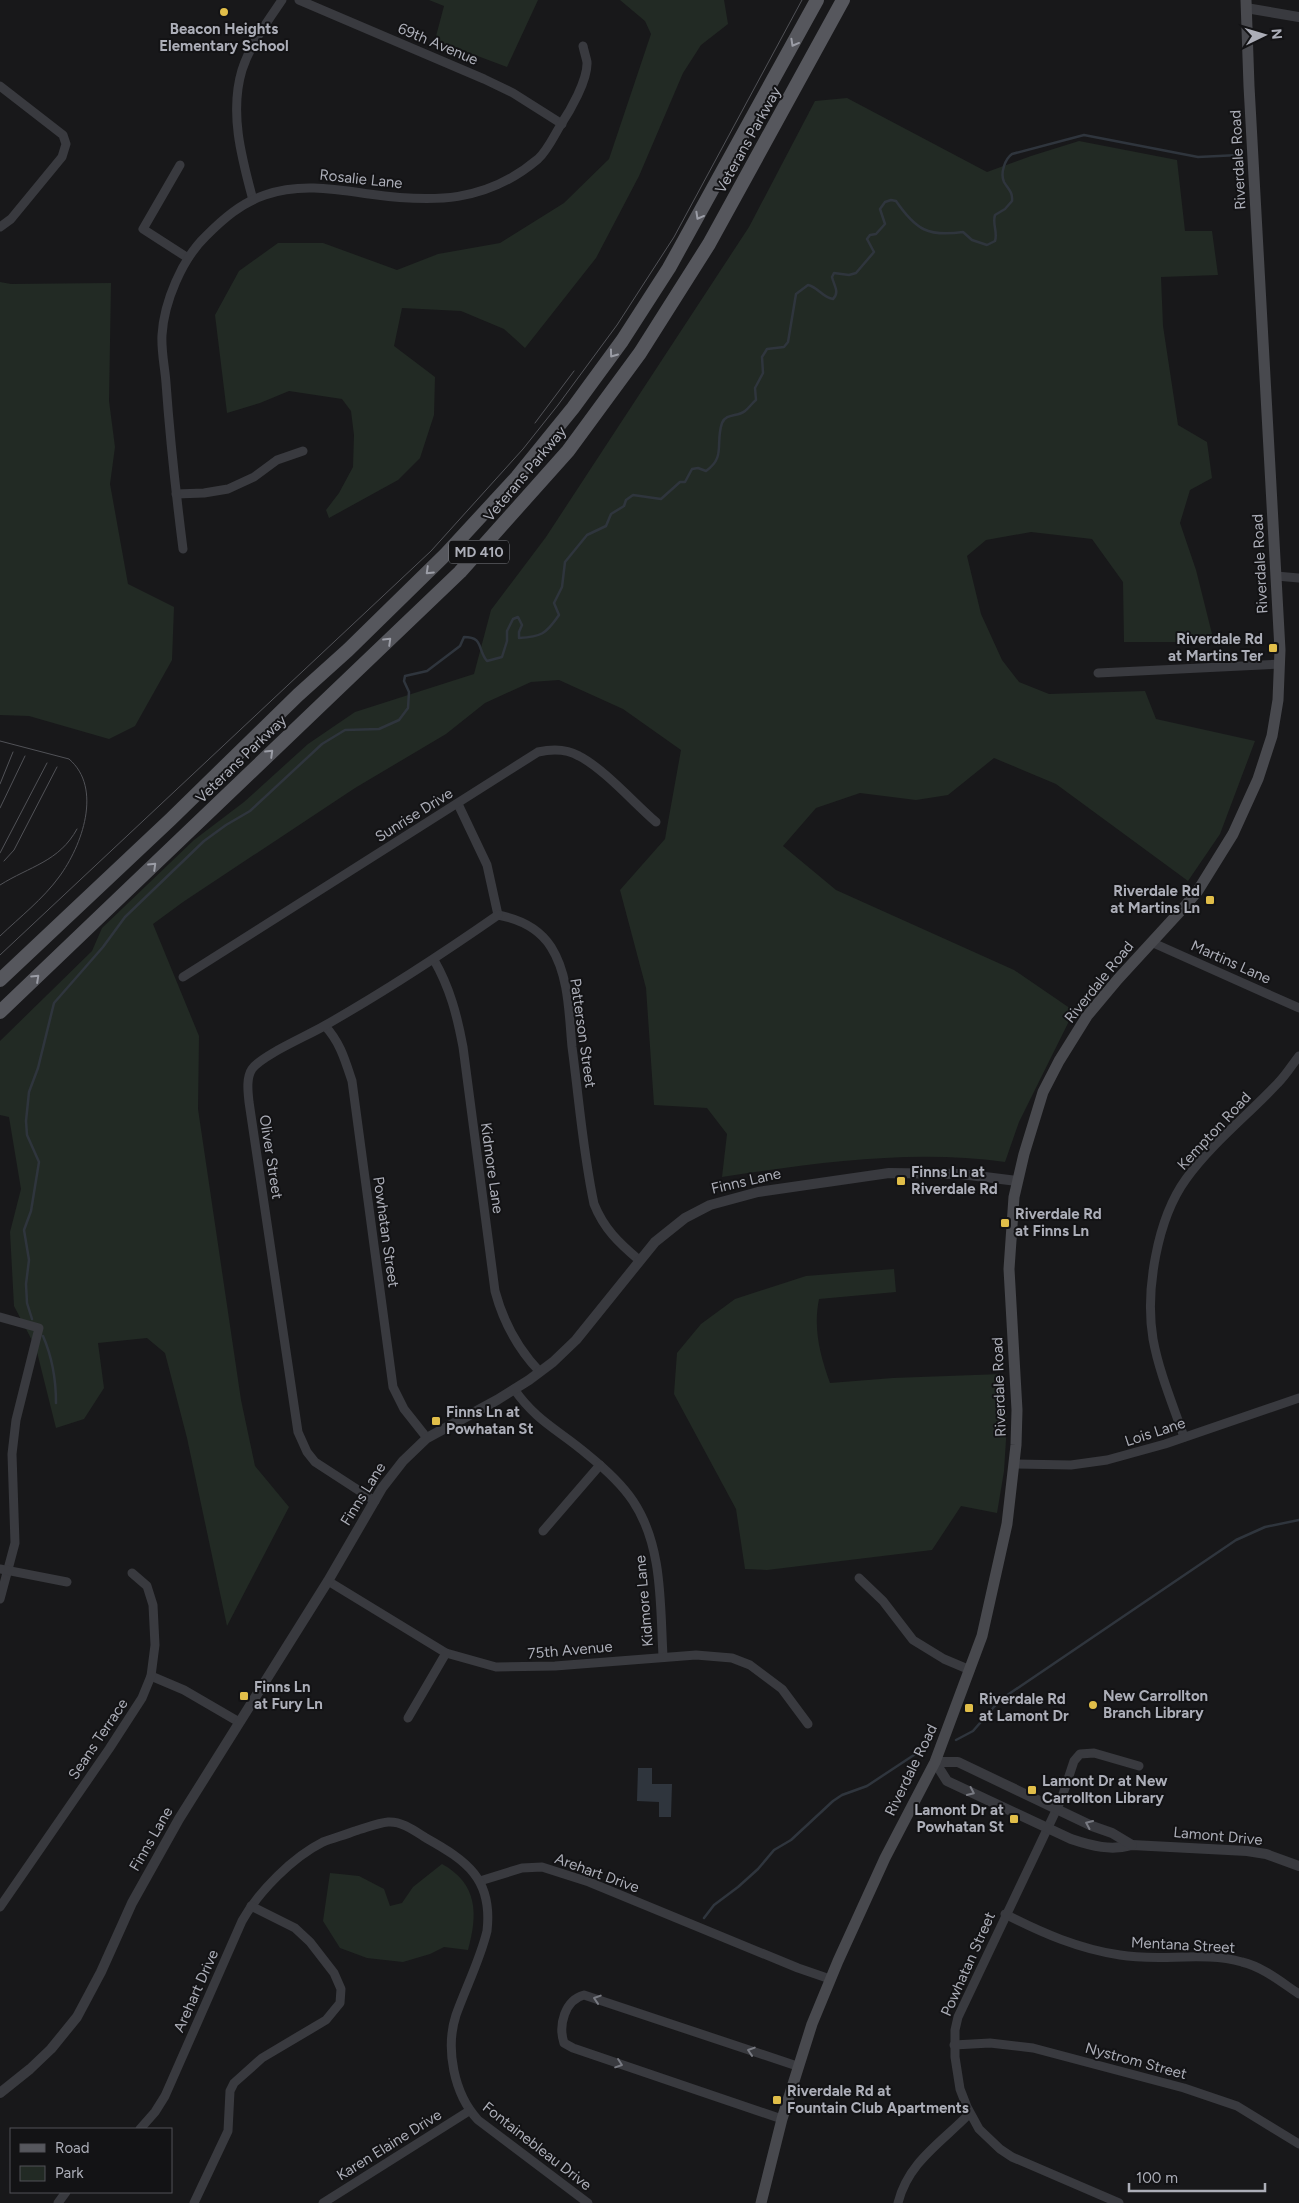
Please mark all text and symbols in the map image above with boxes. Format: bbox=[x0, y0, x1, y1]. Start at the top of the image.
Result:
marker: Beacon Heights Elementary School bbox=[218, 6, 230, 18]
north arrow bbox=[1239, 10, 1289, 60]
street label: 69th Avenue bbox=[395, 19, 481, 69]
place label: Beacon Heights Elementary School bbox=[159, 20, 289, 55]
text: N bbox=[1268, 28, 1285, 40]
one-way arrow bbox=[790, 37, 800, 46]
street label: Veterans Parkway bbox=[711, 83, 785, 196]
street label: Riverdale Road bbox=[1226, 110, 1250, 210]
street label: Rosalie Lane bbox=[319, 166, 403, 192]
one-way arrow bbox=[695, 211, 705, 220]
one-way arrow bbox=[610, 348, 618, 357]
street label: Veterans Parkway bbox=[480, 423, 570, 525]
street label: Riverdale Road bbox=[1248, 514, 1272, 614]
road number: MD 410 bbox=[449, 540, 509, 564]
one-way arrow bbox=[426, 565, 435, 574]
place label: Riverdale Rd at Martins Ter bbox=[1168, 630, 1263, 665]
one-way arrow bbox=[382, 638, 391, 647]
marker: Riverdale Rd at Martins Ter bbox=[1267, 642, 1279, 654]
street label: Veterans Parkway bbox=[192, 711, 290, 807]
one-way arrow bbox=[264, 750, 273, 759]
street label: Sunrise Drive bbox=[372, 784, 456, 846]
one-way arrow bbox=[148, 863, 157, 872]
place label: Riverdale Rd at Martins Ln bbox=[1110, 882, 1200, 917]
marker: Riverdale Rd at Martins Ln bbox=[1204, 894, 1216, 906]
street label: Martins Lane bbox=[1188, 936, 1274, 988]
street label: Riverdale Road bbox=[1061, 938, 1137, 1026]
one-way arrow bbox=[30, 975, 39, 984]
street label: Patterson Street bbox=[566, 977, 600, 1089]
street label: Kempton Road bbox=[1173, 1088, 1255, 1174]
street label: Oliver Street bbox=[255, 1114, 287, 1201]
street label: Kidmore Lane bbox=[477, 1121, 507, 1215]
place label: Finns Ln at Riverdale Rd bbox=[911, 1163, 998, 1198]
street label: Finns Lane bbox=[709, 1164, 783, 1198]
street label: Powhatan Street bbox=[369, 1175, 403, 1289]
marker: Finns Ln at Riverdale Rd bbox=[895, 1175, 907, 1187]
place label: Riverdale Rd at Finns Ln bbox=[1015, 1205, 1102, 1240]
marker: Riverdale Rd at Finns Ln bbox=[999, 1217, 1011, 1229]
street label: Riverdale Road bbox=[988, 1337, 1010, 1437]
place label: Finns Ln at Powhatan St bbox=[446, 1403, 533, 1438]
street label: Lois Lane bbox=[1122, 1414, 1188, 1450]
marker: Finns Ln at Powhatan St bbox=[430, 1415, 442, 1427]
street label: Finns Lane bbox=[337, 1459, 389, 1529]
street label: Kidmore Lane bbox=[631, 1554, 657, 1648]
street label: 75th Avenue bbox=[527, 1637, 613, 1663]
place label: Finns Ln at Fury Ln bbox=[254, 1678, 323, 1713]
place label: New Carrollton Branch Library bbox=[1103, 1687, 1208, 1722]
marker: Finns Ln at Fury Ln bbox=[238, 1690, 250, 1702]
place label: Riverdale Rd at Lamont Dr bbox=[979, 1690, 1069, 1725]
street label: Seans Terrace bbox=[64, 1695, 132, 1783]
marker: New Carrollton Branch Library bbox=[1087, 1699, 1099, 1711]
marker: Riverdale Rd at Lamont Dr bbox=[963, 1702, 975, 1714]
street label: Riverdale Road bbox=[881, 1721, 941, 1819]
place label: Lamont Dr at New Carrollton Library bbox=[1042, 1772, 1168, 1807]
marker: Lamont Dr at New Carrollton Library bbox=[1026, 1784, 1038, 1796]
one-way arrow bbox=[966, 1786, 975, 1796]
place label: Lamont Dr at Powhatan St bbox=[914, 1801, 1004, 1836]
street label: Finns Lane bbox=[125, 1804, 177, 1874]
marker: Lamont Dr at Powhatan St bbox=[1008, 1813, 1020, 1825]
one-way arrow bbox=[1085, 1819, 1094, 1830]
street label: Lamont Drive bbox=[1173, 1823, 1263, 1849]
street label: Arehart Drive bbox=[552, 1849, 642, 1897]
street label: Powhatan Street bbox=[937, 1909, 999, 2019]
street label: Mentana Street bbox=[1130, 1933, 1236, 1957]
street label: Arehart Drive bbox=[170, 1947, 222, 2035]
one-way arrow bbox=[593, 1995, 602, 2005]
street label: Nystrom Street bbox=[1083, 2039, 1189, 2083]
one-way arrow bbox=[747, 2046, 756, 2056]
one-way arrow bbox=[615, 2058, 623, 2068]
place label: Riverdale Rd at Fountain Club Apartments bbox=[787, 2082, 969, 2117]
marker: Riverdale Rd at Fountain Club Apartments bbox=[771, 2094, 783, 2106]
street label: Fontainebleau Drive bbox=[479, 2098, 595, 2194]
street label: Karen Elaine Drive bbox=[333, 2105, 445, 2185]
legend bbox=[10, 2128, 172, 2193]
text: Road bbox=[55, 2139, 90, 2157]
scale bar bbox=[1129, 2160, 1265, 2192]
text: Park bbox=[55, 2164, 84, 2182]
text: 100 m bbox=[1136, 2169, 1178, 2187]

